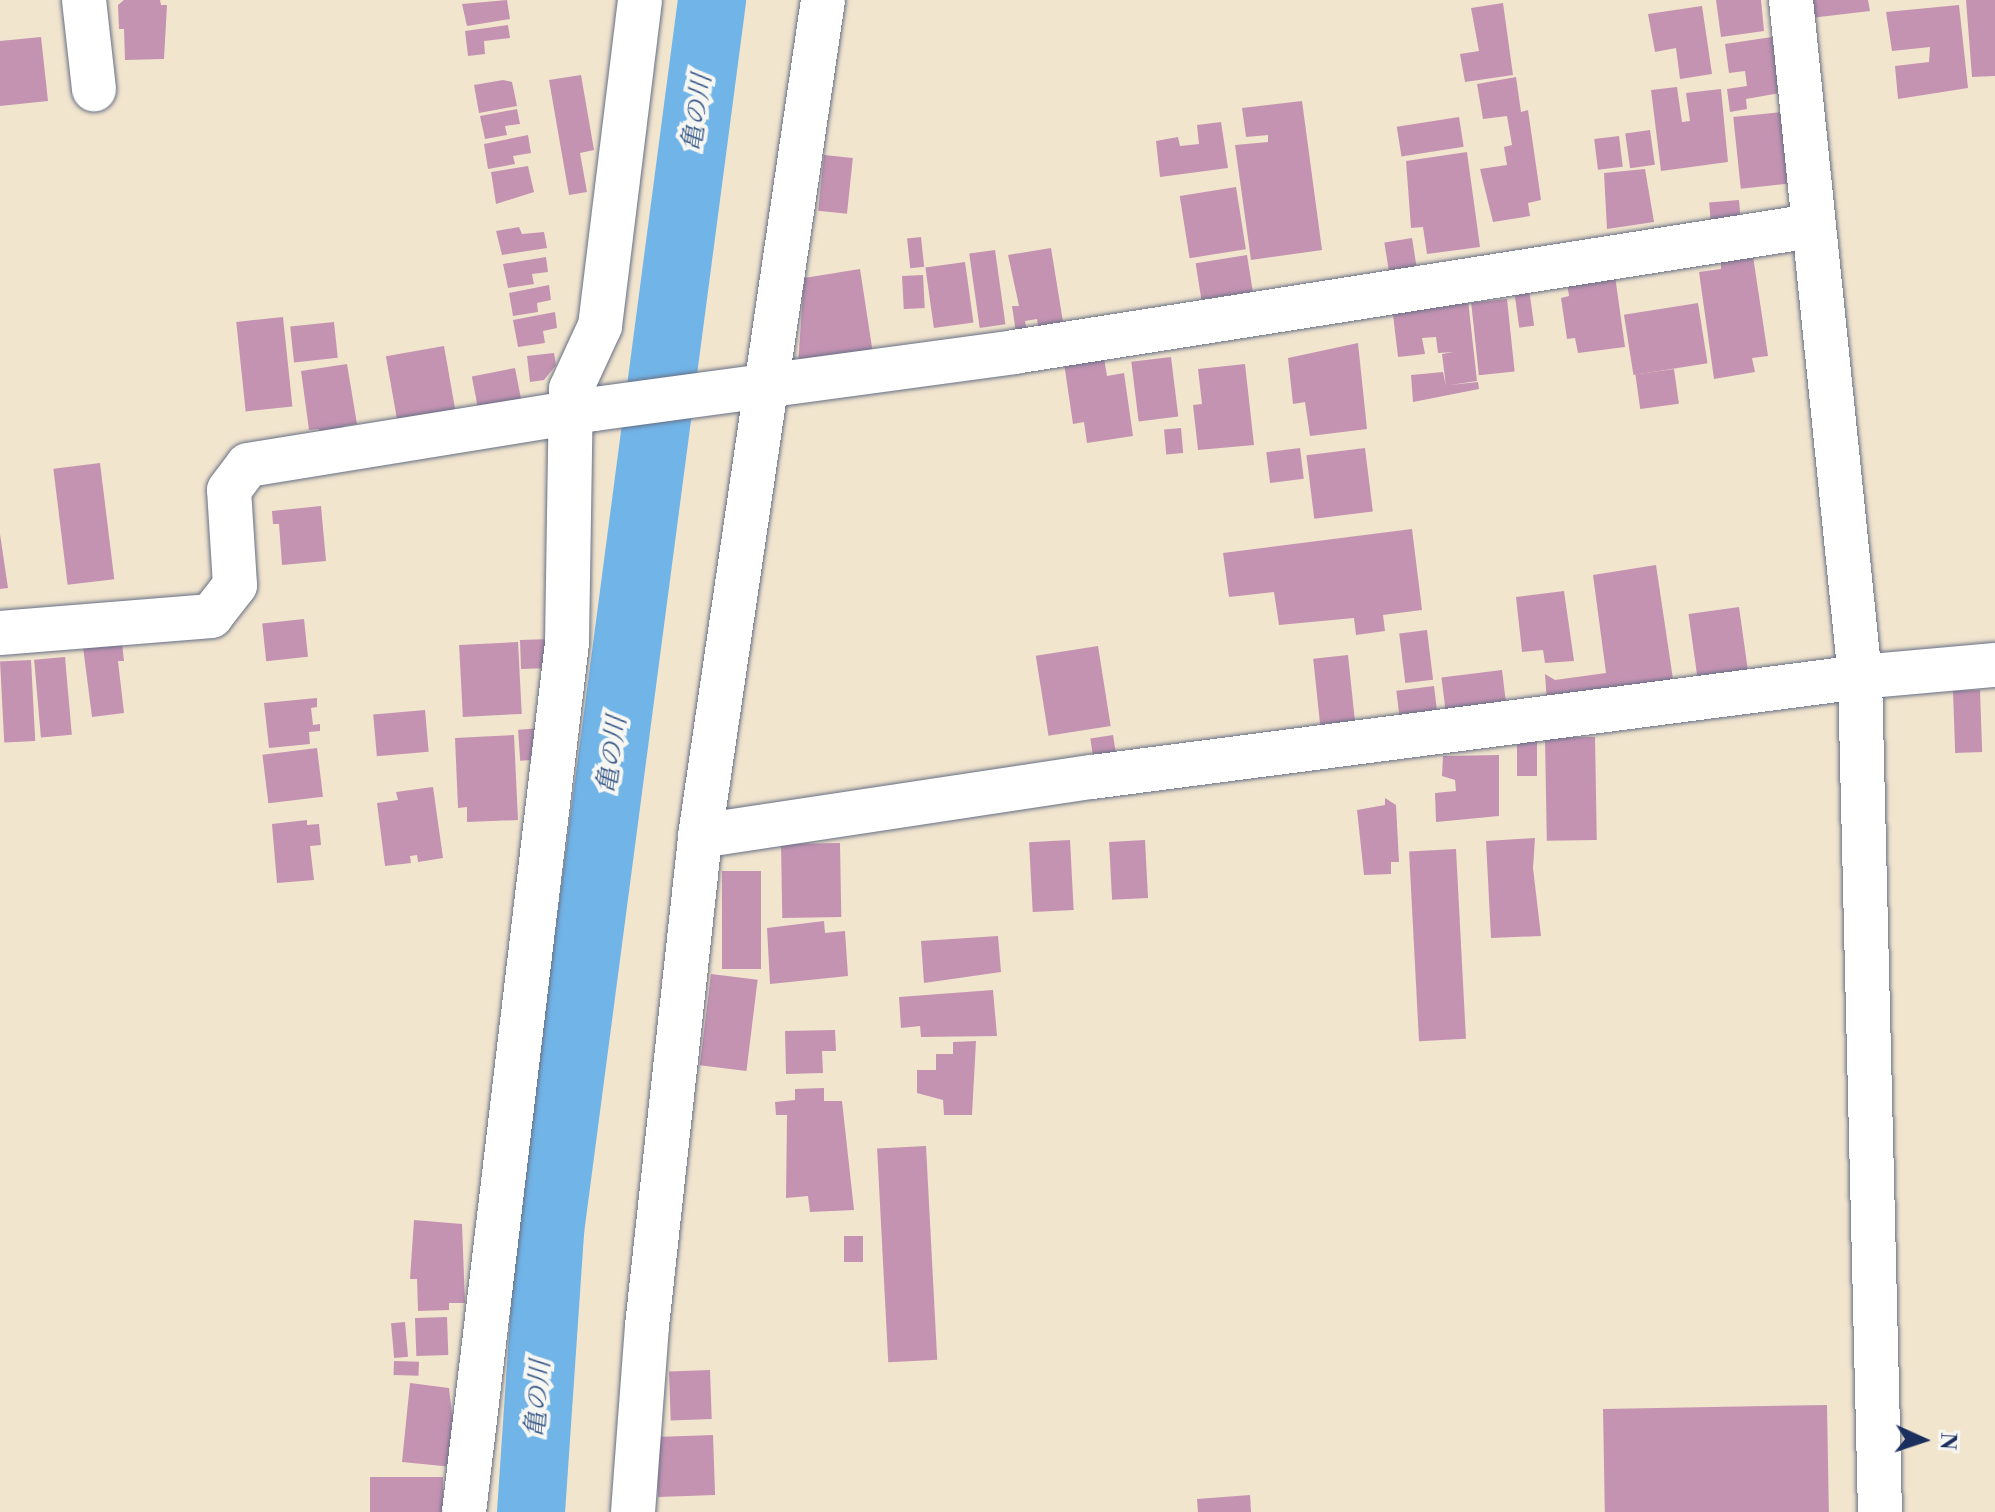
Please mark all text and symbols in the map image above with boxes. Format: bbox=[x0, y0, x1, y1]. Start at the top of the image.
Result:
water label: 亀の川 bbox=[677, 72, 719, 154]
water label: 亀の川 bbox=[592, 714, 634, 796]
water label: 亀の川 bbox=[521, 1359, 557, 1439]
north arrow bbox=[1883, 1400, 1963, 1480]
text: N bbox=[1934, 1432, 1961, 1451]

